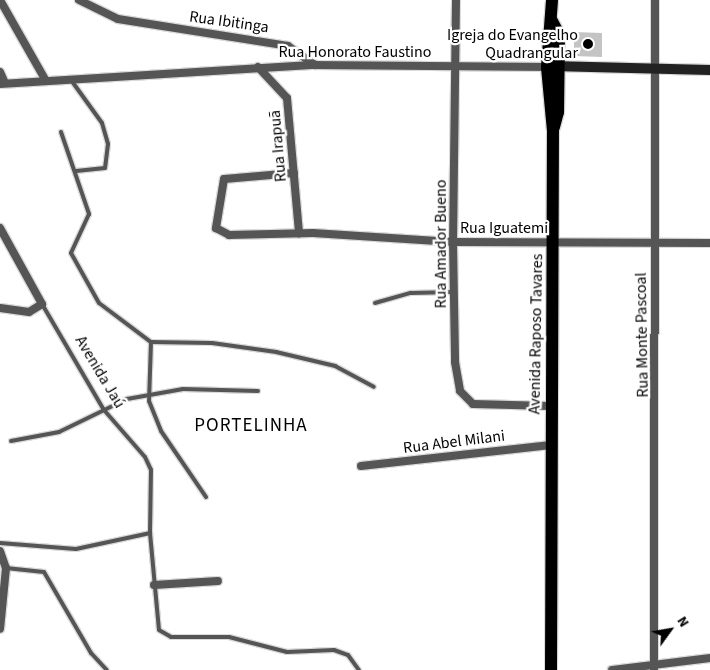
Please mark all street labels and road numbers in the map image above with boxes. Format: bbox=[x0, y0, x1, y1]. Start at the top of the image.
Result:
street label: Rua Ibitinga bbox=[188, 7, 270, 37]
street label: Rua Honorato Faustino bbox=[279, 42, 431, 62]
street label: Rua Irapuã bbox=[265, 109, 291, 183]
street label: Rua Amador Bueno bbox=[431, 180, 451, 308]
street label: Rua Iguatemi bbox=[460, 218, 548, 238]
street label: Avenida Raposo Tavares bbox=[525, 254, 547, 414]
street label: Rua Monte Pascoal bbox=[631, 272, 653, 398]
street label: Avenida Jaú bbox=[71, 332, 129, 412]
street label: Rua Abel Milani bbox=[402, 426, 506, 458]

